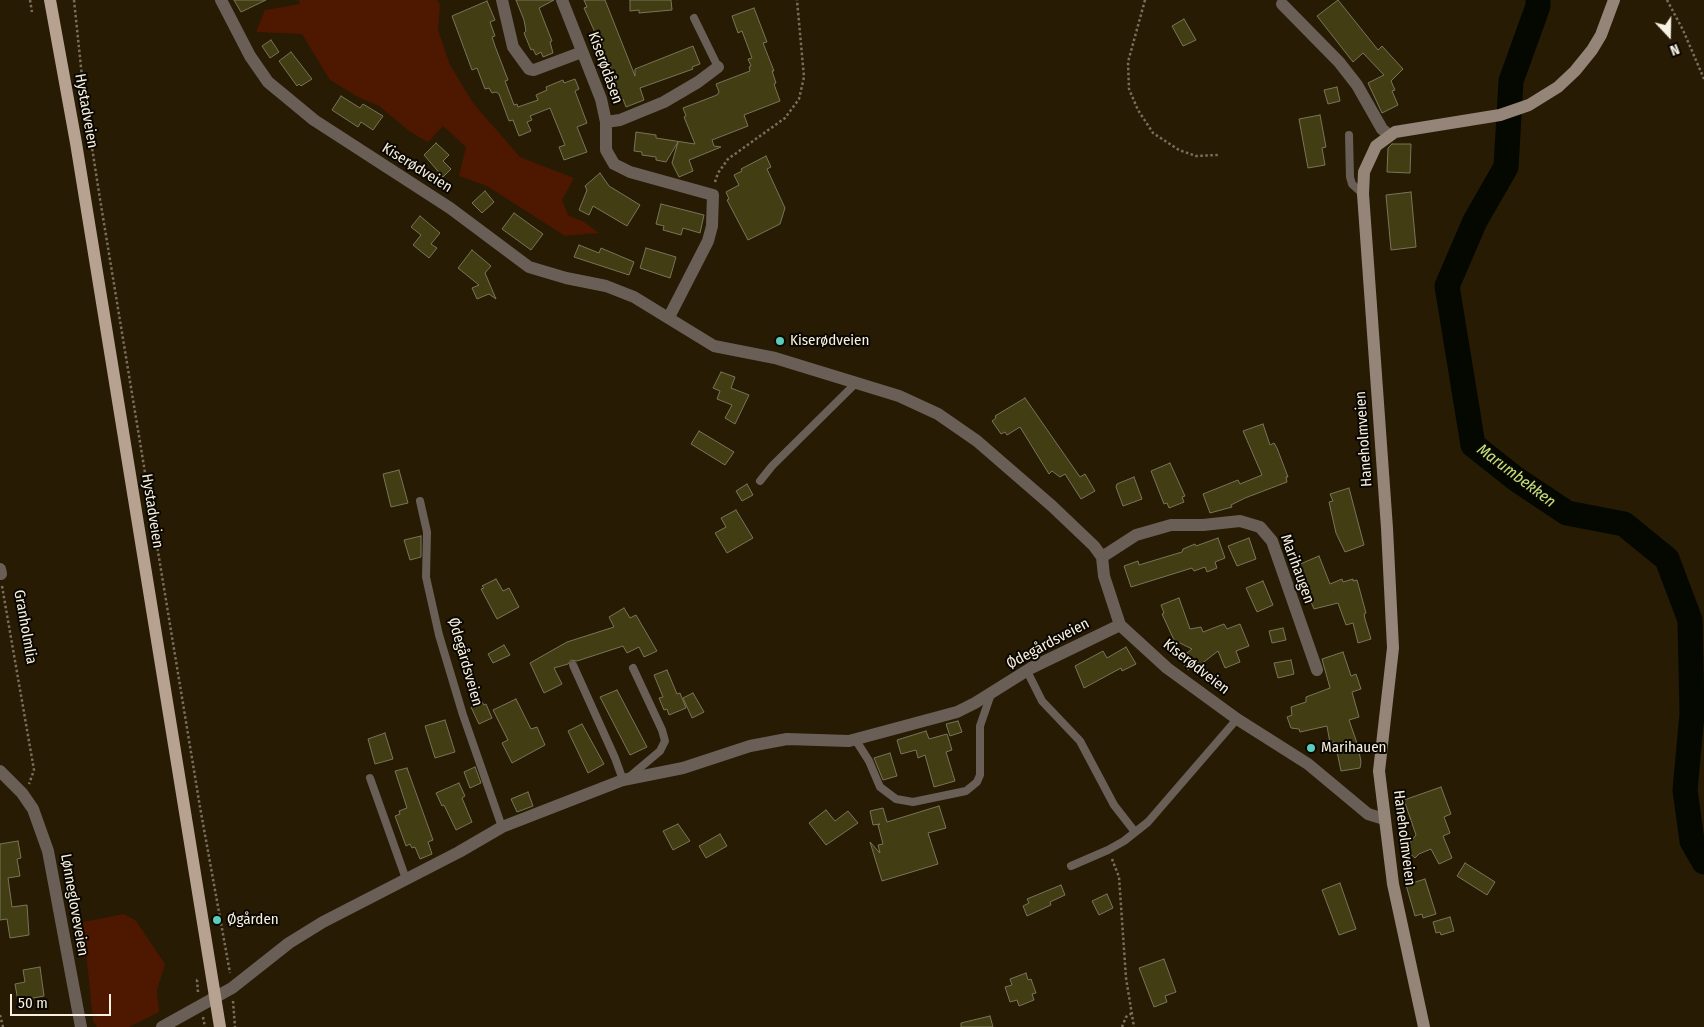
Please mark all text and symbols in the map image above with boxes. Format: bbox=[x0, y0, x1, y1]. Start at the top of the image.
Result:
north arrow bbox=[1644, 10, 1694, 60]
street label: Kiserødåsen bbox=[584, 30, 626, 106]
text: N bbox=[1668, 40, 1682, 59]
street label: Hystadveien bbox=[71, 72, 101, 150]
street label: Kiserødveien bbox=[379, 139, 455, 197]
place label: Kiserødveien bbox=[790, 332, 869, 350]
marker: Kiserødveien bbox=[774, 335, 786, 347]
street label: Haneholmveien bbox=[1352, 390, 1376, 488]
water label: Marumbekken bbox=[1473, 440, 1559, 512]
street label: Hystadveien bbox=[137, 472, 167, 550]
street label: Marihaugen bbox=[1276, 532, 1318, 606]
street label: Granholmlia bbox=[10, 589, 40, 665]
street label: Ødegårdsveien bbox=[1004, 615, 1092, 673]
street label: Ødegårdsveien bbox=[444, 616, 486, 708]
street label: Kiserødveien bbox=[1159, 635, 1233, 699]
place label: Marihauen bbox=[1321, 739, 1386, 757]
marker: Marihauen bbox=[1305, 742, 1317, 754]
street label: Haneholmveien bbox=[1389, 789, 1419, 887]
street label: Lønnegloveveien bbox=[56, 853, 92, 957]
place label: Øgården bbox=[227, 911, 279, 929]
marker: Øgården bbox=[211, 914, 223, 926]
scale bar bbox=[12, 984, 114, 1016]
text: 50 m bbox=[18, 994, 48, 1012]

